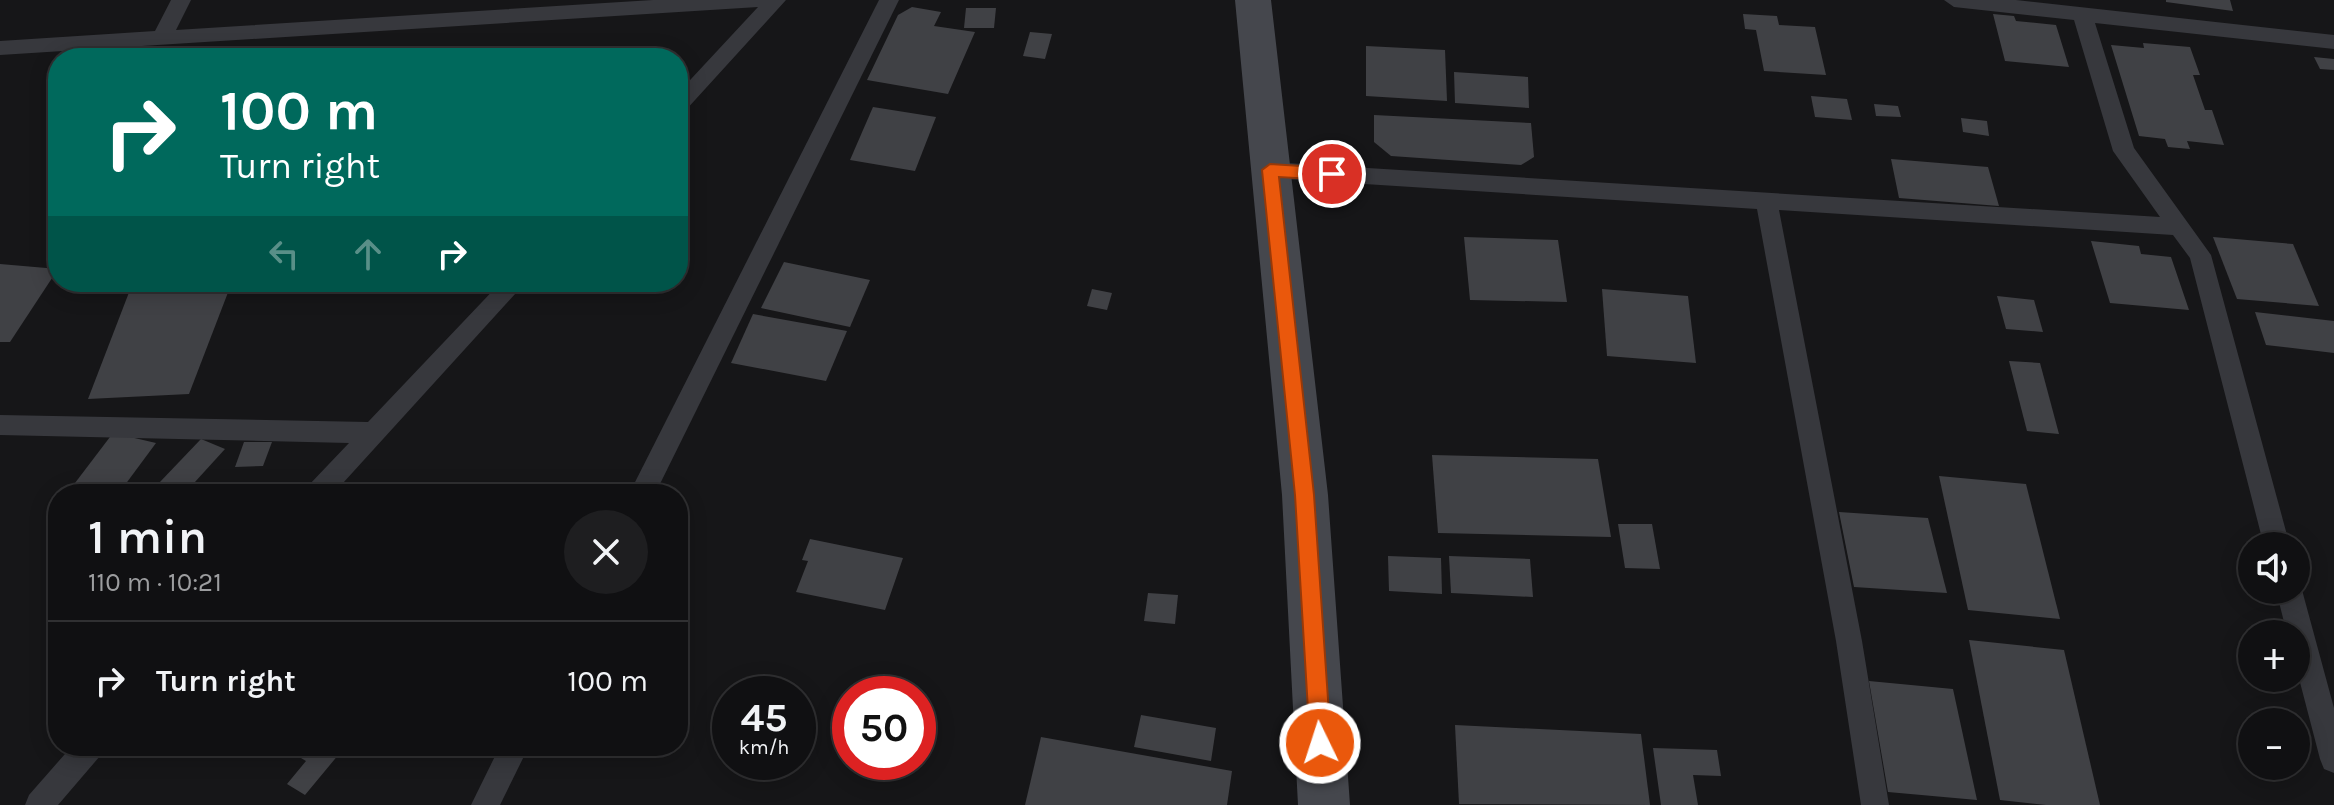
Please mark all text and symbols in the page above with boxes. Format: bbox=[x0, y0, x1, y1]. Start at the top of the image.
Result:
text: 100 m bbox=[220, 78, 378, 143]
icon: right bbox=[88, 80, 192, 184]
pin bbox=[1298, 140, 1366, 208]
text: Turn right bbox=[220, 145, 380, 187]
icon: arrive bbox=[1310, 152, 1354, 196]
icon: left bbox=[262, 232, 306, 276]
icon: ahead bbox=[346, 232, 390, 276]
icon: right bbox=[430, 232, 474, 276]
text: 1 min bbox=[88, 509, 207, 565]
button: close bbox=[564, 510, 648, 594]
map controls bbox=[2238, 532, 2310, 780]
button: sound bbox=[2238, 532, 2310, 604]
text: 110 m · 10:21 bbox=[88, 567, 222, 598]
button: + bbox=[2238, 620, 2310, 692]
icon: right bbox=[88, 659, 132, 703]
text: Turn right bbox=[156, 663, 296, 699]
text: 100 m bbox=[567, 663, 648, 699]
speed limit sign: 50 bbox=[832, 676, 936, 780]
text: 45 bbox=[740, 694, 788, 741]
position arrow bbox=[1278, 701, 1362, 785]
button: − bbox=[2238, 708, 2310, 780]
text: km/h bbox=[739, 736, 789, 759]

